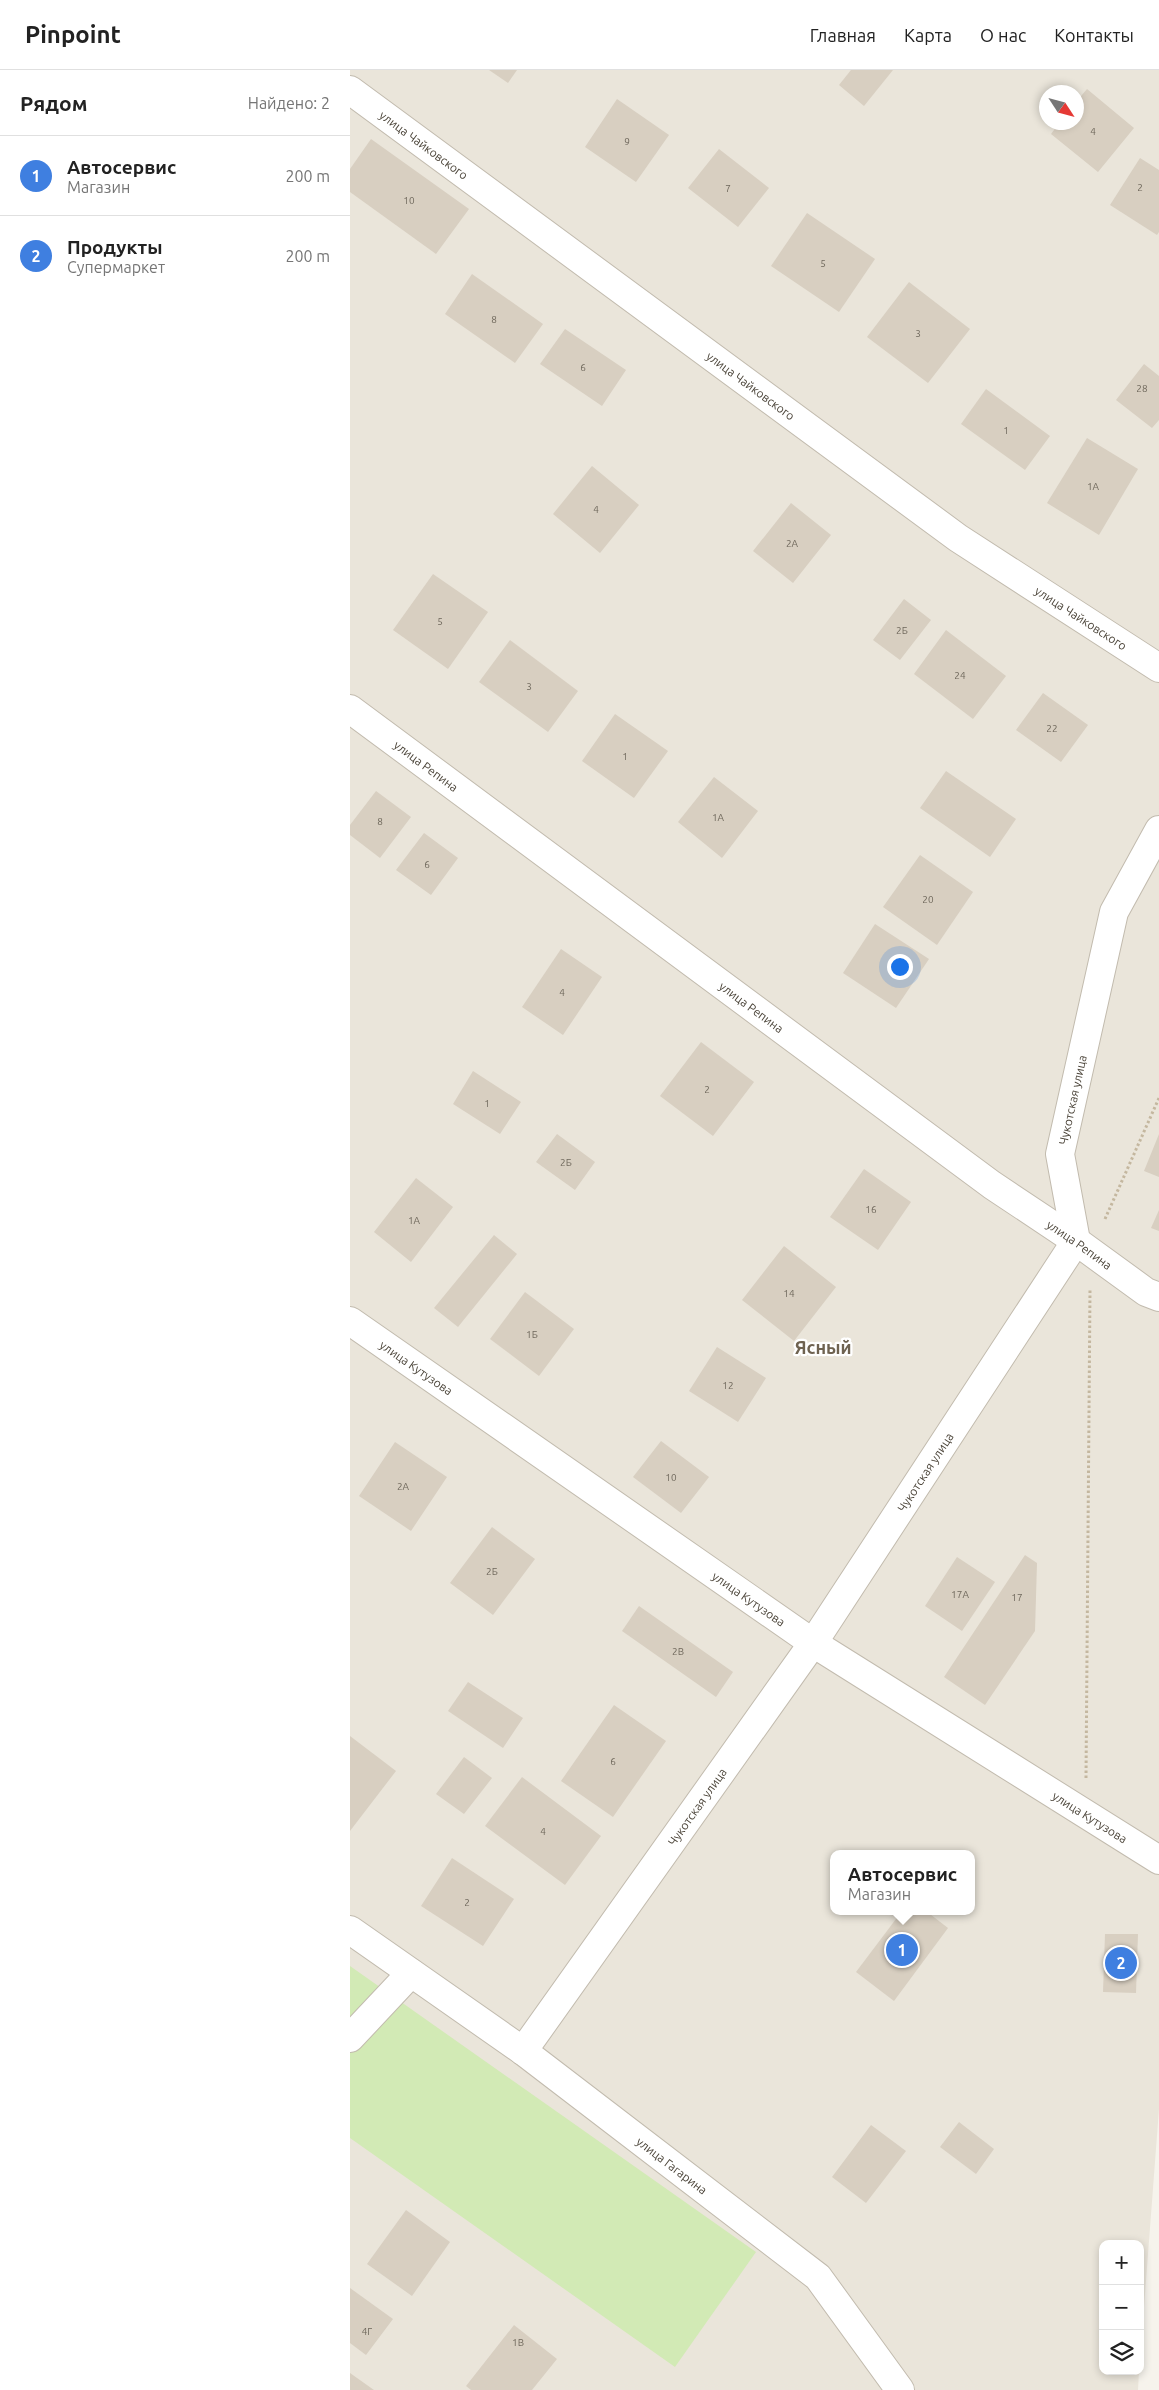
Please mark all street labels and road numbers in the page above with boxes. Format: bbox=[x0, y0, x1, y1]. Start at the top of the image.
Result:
street label: улица Чайковского bbox=[377, 108, 471, 181]
street label: улица Чайковского bbox=[704, 349, 798, 422]
street label: улица Чайковского bbox=[1033, 583, 1129, 652]
street label: улица Репина bbox=[392, 738, 461, 794]
street label: улица Репина bbox=[717, 979, 786, 1035]
street label: Чукотская улица bbox=[1056, 1054, 1088, 1146]
street label: улица Репина bbox=[1045, 1217, 1115, 1272]
street label: улица Кутузова bbox=[378, 1337, 455, 1397]
street label: Чукотская улица bbox=[894, 1430, 955, 1514]
street label: улица Кутузова bbox=[710, 1569, 788, 1628]
street label: Чукотская улица bbox=[665, 1765, 729, 1848]
street label: улица Кутузова bbox=[1050, 1789, 1130, 1845]
street label: улица Гагарина bbox=[634, 2134, 710, 2196]

